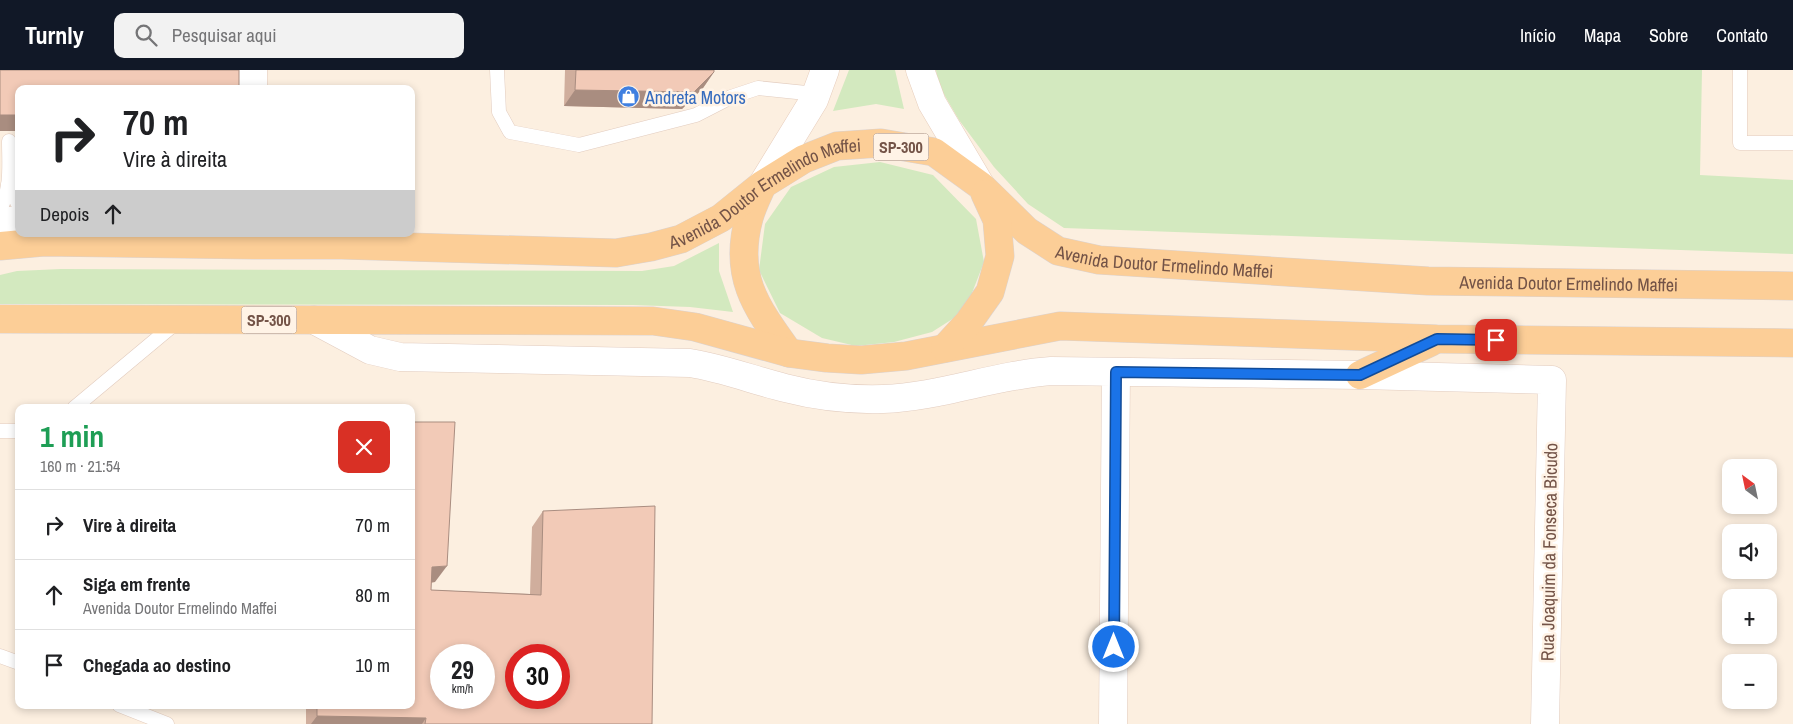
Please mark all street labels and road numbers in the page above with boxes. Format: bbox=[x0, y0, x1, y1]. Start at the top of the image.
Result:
street label: Avenida Doutor Ermelindo Maffei bbox=[665, 132, 862, 255]
road number: SP-300 bbox=[874, 134, 928, 160]
street label: Avenida Doutor Ermelindo Maffei bbox=[1052, 238, 1274, 284]
street label: Avenida Doutor Ermelindo Maffei bbox=[1458, 269, 1678, 297]
road number: SP-300 bbox=[242, 306, 296, 334]
street label: Rua Joaquim da Fonseca Bicudo bbox=[1535, 443, 1563, 661]

